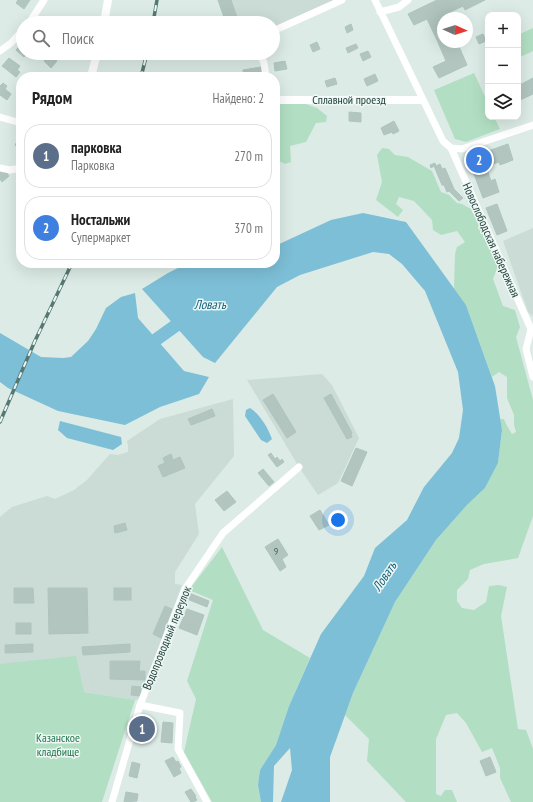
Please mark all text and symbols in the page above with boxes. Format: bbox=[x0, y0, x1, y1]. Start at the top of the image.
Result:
north arrow bbox=[437, 12, 473, 48]
map controls bbox=[485, 12, 521, 120]
button: + bbox=[485, 12, 521, 48]
search box bbox=[16, 16, 280, 60]
icon: search bbox=[30, 27, 52, 49]
text: Поиск bbox=[62, 29, 94, 48]
button: − bbox=[485, 48, 521, 84]
button: layers bbox=[485, 84, 521, 120]
text: Рядом bbox=[32, 87, 72, 109]
text: Найдено: 2 bbox=[213, 90, 264, 107]
street label: Сплавной проезд bbox=[312, 92, 386, 107]
text: парковка bbox=[71, 138, 122, 157]
pin: 2 bbox=[466, 145, 492, 175]
text: 1 bbox=[43, 148, 49, 165]
text: 270 m bbox=[234, 148, 263, 165]
text: Парковка bbox=[71, 157, 115, 174]
street label: Новослободская набережная bbox=[459, 180, 524, 300]
text: Ностальжи bbox=[71, 210, 130, 229]
text: 2 bbox=[43, 220, 49, 237]
text: 370 m bbox=[234, 220, 263, 237]
text: Супермаркет bbox=[71, 229, 130, 246]
water label: Ловать bbox=[193, 296, 227, 313]
your location bbox=[328, 510, 348, 530]
house number: 9 bbox=[274, 545, 278, 558]
water label: Ловать bbox=[368, 558, 401, 595]
street label: Водопроводный переулок bbox=[139, 583, 194, 692]
pin: 1 bbox=[129, 714, 155, 744]
park label: Казанское кладбище bbox=[36, 730, 80, 759]

